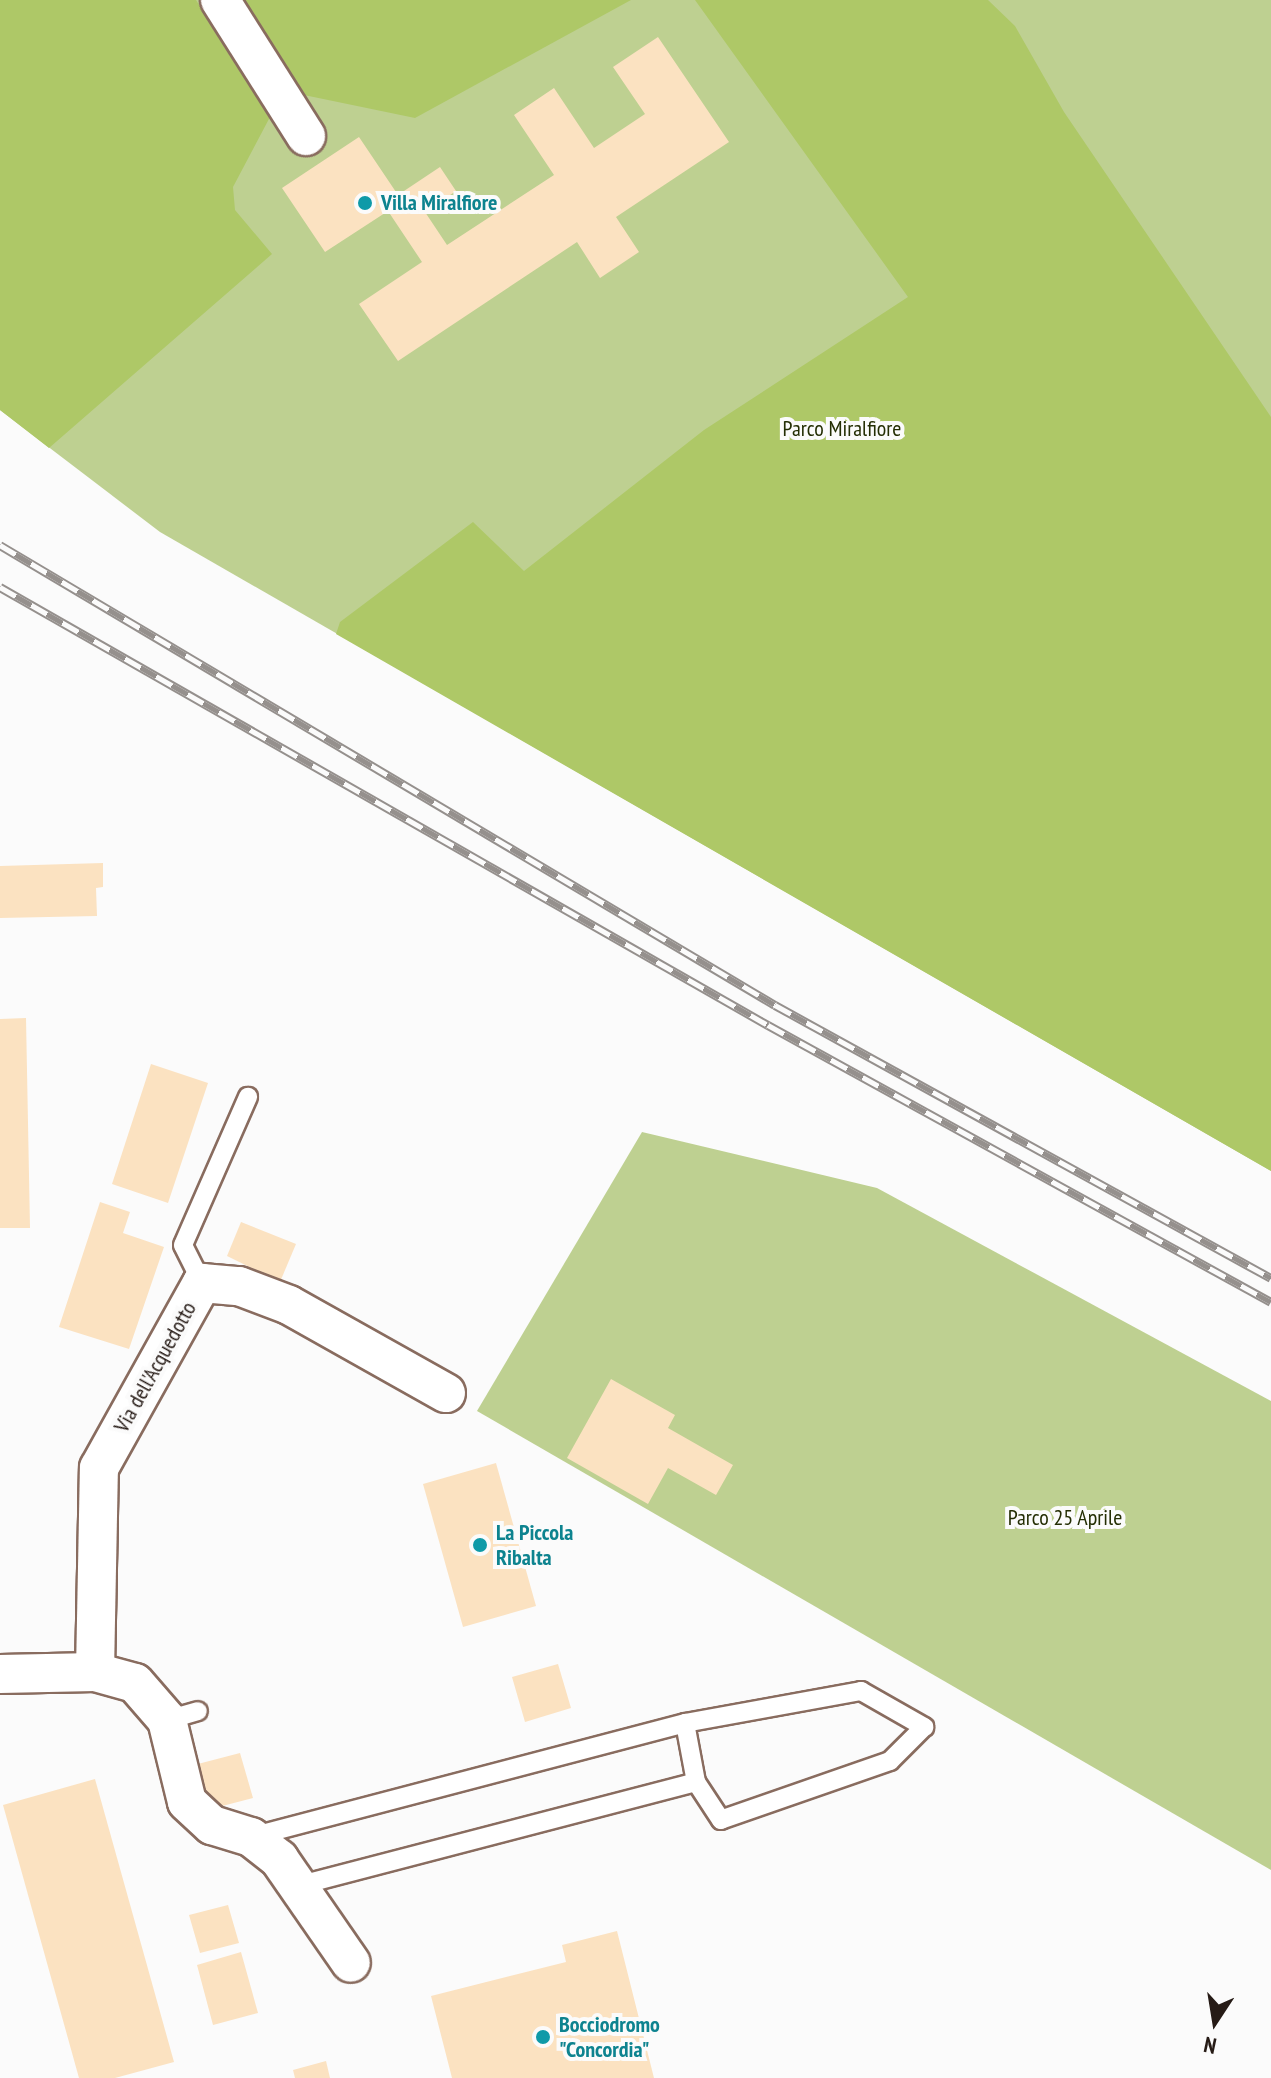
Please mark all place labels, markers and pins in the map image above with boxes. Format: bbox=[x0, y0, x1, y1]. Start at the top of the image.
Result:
place label: Villa Miralfiore bbox=[381, 190, 498, 216]
marker: Villa Miralfiore bbox=[356, 194, 374, 212]
place label: La Piccola Ribalta bbox=[496, 1519, 573, 1570]
marker: La Piccola Ribalta bbox=[471, 1536, 489, 1554]
place label: Bocciodromo "Concordia" bbox=[559, 2011, 660, 2062]
marker: Bocciodromo "Concordia" bbox=[534, 2028, 552, 2046]

